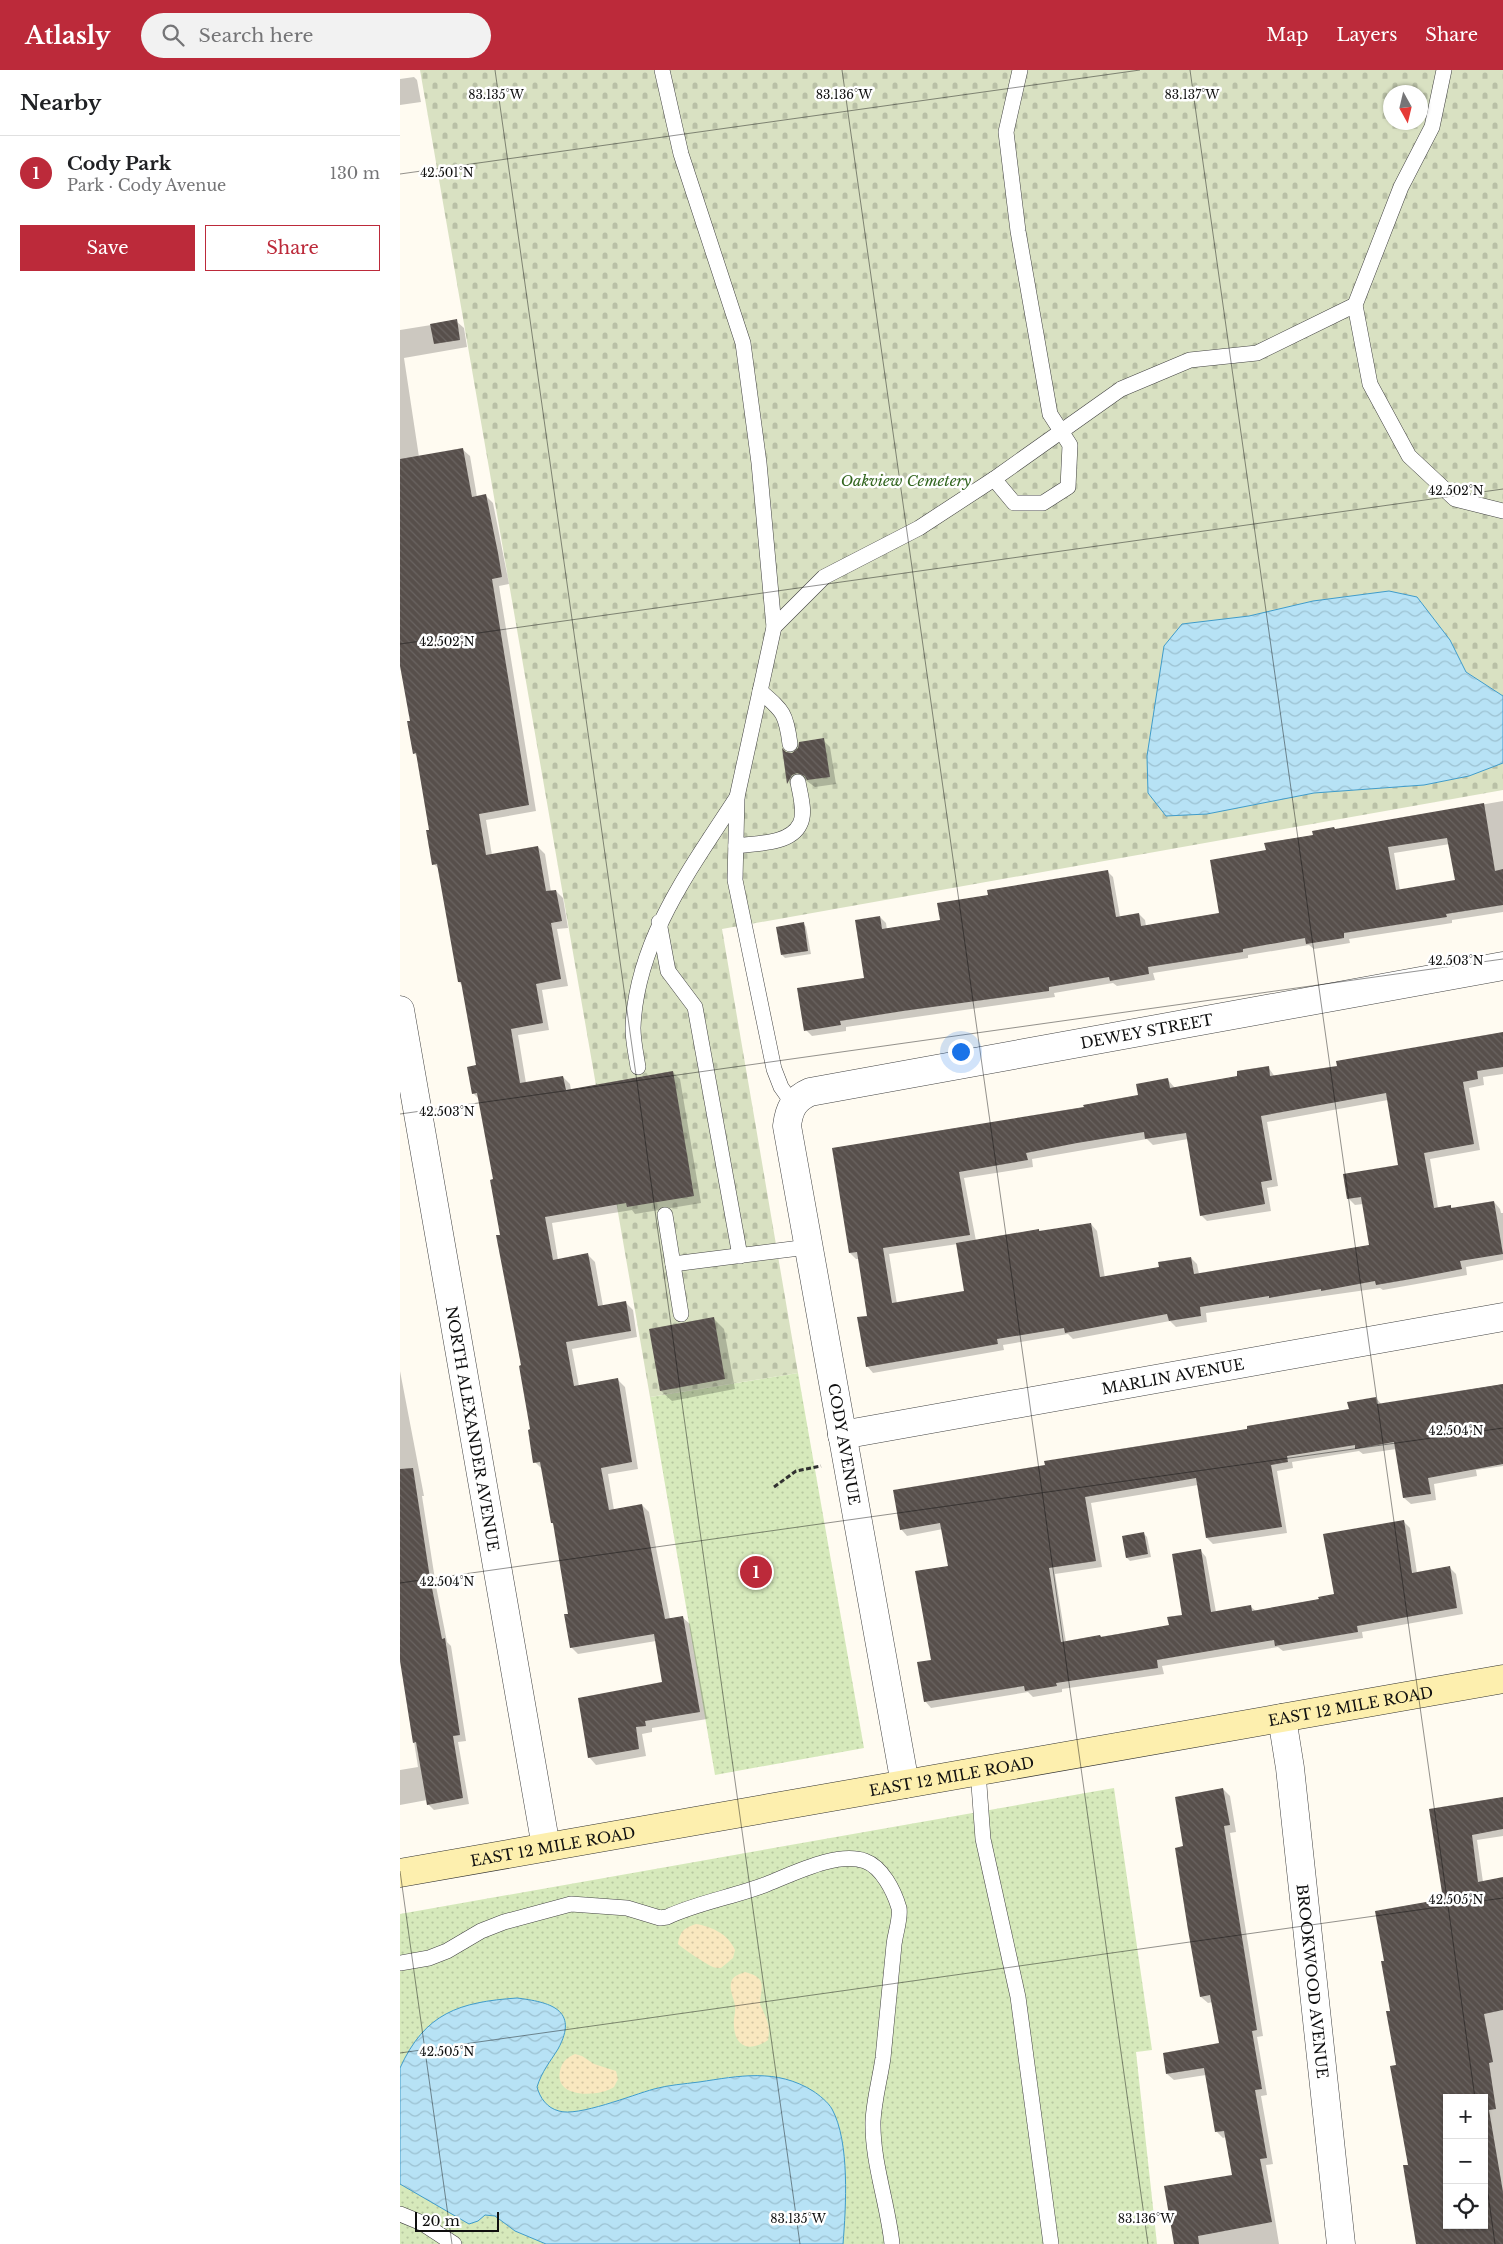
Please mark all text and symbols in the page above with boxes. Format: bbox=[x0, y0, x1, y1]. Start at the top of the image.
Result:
search box bbox=[141, 13, 491, 58]
text: Atlasly bbox=[25, 21, 111, 50]
icon: search bbox=[159, 21, 187, 49]
text: Search here bbox=[199, 24, 314, 47]
text: Map bbox=[1267, 24, 1308, 46]
text: Layers bbox=[1336, 24, 1397, 46]
text: Share bbox=[1425, 24, 1478, 46]
north arrow bbox=[1383, 85, 1428, 130]
text: 83.135°W bbox=[468, 87, 525, 102]
text: 83.136°W bbox=[816, 87, 873, 102]
text: 83.137°W bbox=[1165, 87, 1220, 102]
text: Nearby bbox=[20, 90, 101, 116]
text: Cody Park bbox=[67, 152, 171, 175]
text: 1 bbox=[33, 163, 39, 183]
text: 130 m bbox=[330, 163, 380, 183]
text: 42.501°N bbox=[420, 165, 474, 180]
text: Park · Cody Avenue bbox=[67, 175, 226, 195]
button: Save bbox=[20, 225, 195, 271]
button: Share bbox=[205, 225, 380, 271]
park label: Oakview Cemetery bbox=[841, 471, 972, 490]
text: 42.502°N bbox=[1428, 483, 1484, 498]
text: 42.502°N bbox=[419, 634, 475, 649]
text: 42.503°N bbox=[1428, 953, 1484, 968]
street label: DEWEY STREET bbox=[1079, 1009, 1214, 1052]
your location bbox=[948, 1039, 974, 1065]
text: 42.503°N bbox=[419, 1104, 475, 1119]
street label: NORTH ALEXANDER AVENUE bbox=[442, 1305, 504, 1553]
street label: MARLIN AVENUE bbox=[1100, 1354, 1246, 1398]
street label: CODY AVENUE bbox=[824, 1382, 864, 1506]
text: 42.504°N bbox=[1429, 1423, 1484, 1438]
pin: 1 bbox=[740, 1553, 772, 1591]
text: 42.504°N bbox=[420, 1574, 475, 1589]
street label: EAST 12 MILE ROAD bbox=[1266, 1682, 1434, 1730]
street label: EAST 12 MILE ROAD bbox=[868, 1752, 1035, 1800]
street label: EAST 12 MILE ROAD bbox=[469, 1822, 637, 1870]
street label: BROOKWOOD AVENUE bbox=[1293, 1883, 1333, 2080]
text: 42.505°N bbox=[1429, 1892, 1484, 1907]
text: 42.505°N bbox=[420, 2044, 475, 2059]
map controls bbox=[1443, 2094, 1488, 2229]
button: + bbox=[1443, 2094, 1488, 2139]
button: − bbox=[1443, 2139, 1488, 2184]
button: locate bbox=[1443, 2184, 1488, 2229]
scale bar bbox=[415, 2209, 499, 2232]
text: 83.135°W bbox=[770, 2211, 827, 2226]
text: 83.136°W bbox=[1118, 2211, 1175, 2226]
text: 20 m bbox=[422, 2212, 460, 2230]

